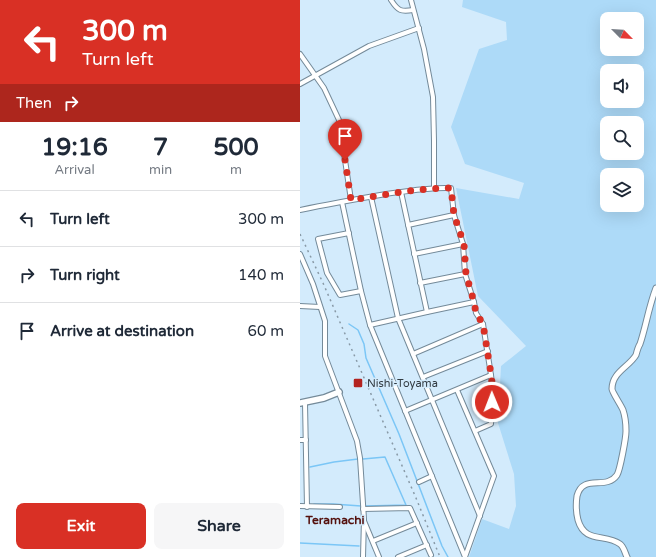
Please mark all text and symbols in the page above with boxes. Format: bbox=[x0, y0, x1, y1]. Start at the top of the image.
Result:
north arrow bbox=[600, 12, 644, 56]
map controls bbox=[600, 12, 644, 212]
text: 300 m bbox=[82, 14, 168, 48]
icon: left bbox=[16, 16, 68, 68]
text: Turn left bbox=[82, 48, 154, 70]
button: sound bbox=[600, 64, 644, 108]
icon: right bbox=[60, 92, 82, 114]
text: Then bbox=[16, 94, 52, 112]
button: search bbox=[600, 116, 644, 160]
pin bbox=[328, 119, 362, 160]
icon: arrive bbox=[334, 125, 356, 147]
text: 19:16 bbox=[41, 133, 108, 162]
text: 7 bbox=[153, 133, 168, 162]
text: 500 bbox=[213, 133, 259, 162]
text: Arrival bbox=[54, 162, 95, 178]
text: min bbox=[149, 162, 172, 178]
text: m bbox=[230, 162, 242, 178]
button: layers bbox=[600, 168, 644, 212]
icon: left bbox=[16, 208, 38, 230]
text: Turn left bbox=[50, 210, 110, 228]
text: 300 m bbox=[238, 210, 284, 228]
icon: right bbox=[16, 264, 38, 286]
text: Turn right bbox=[50, 266, 120, 284]
text: 140 m bbox=[238, 266, 284, 284]
icon: arrive bbox=[16, 320, 38, 342]
text: Arrive at destination bbox=[50, 322, 194, 340]
text: 60 m bbox=[247, 322, 284, 340]
marker: Nishi-Toyama bbox=[352, 377, 364, 389]
place label: Nishi-Toyama bbox=[367, 377, 438, 390]
position arrow bbox=[471, 381, 513, 423]
button: Exit bbox=[16, 503, 146, 549]
button: Share bbox=[154, 503, 284, 549]
district label: Teramachi bbox=[304, 513, 365, 527]

